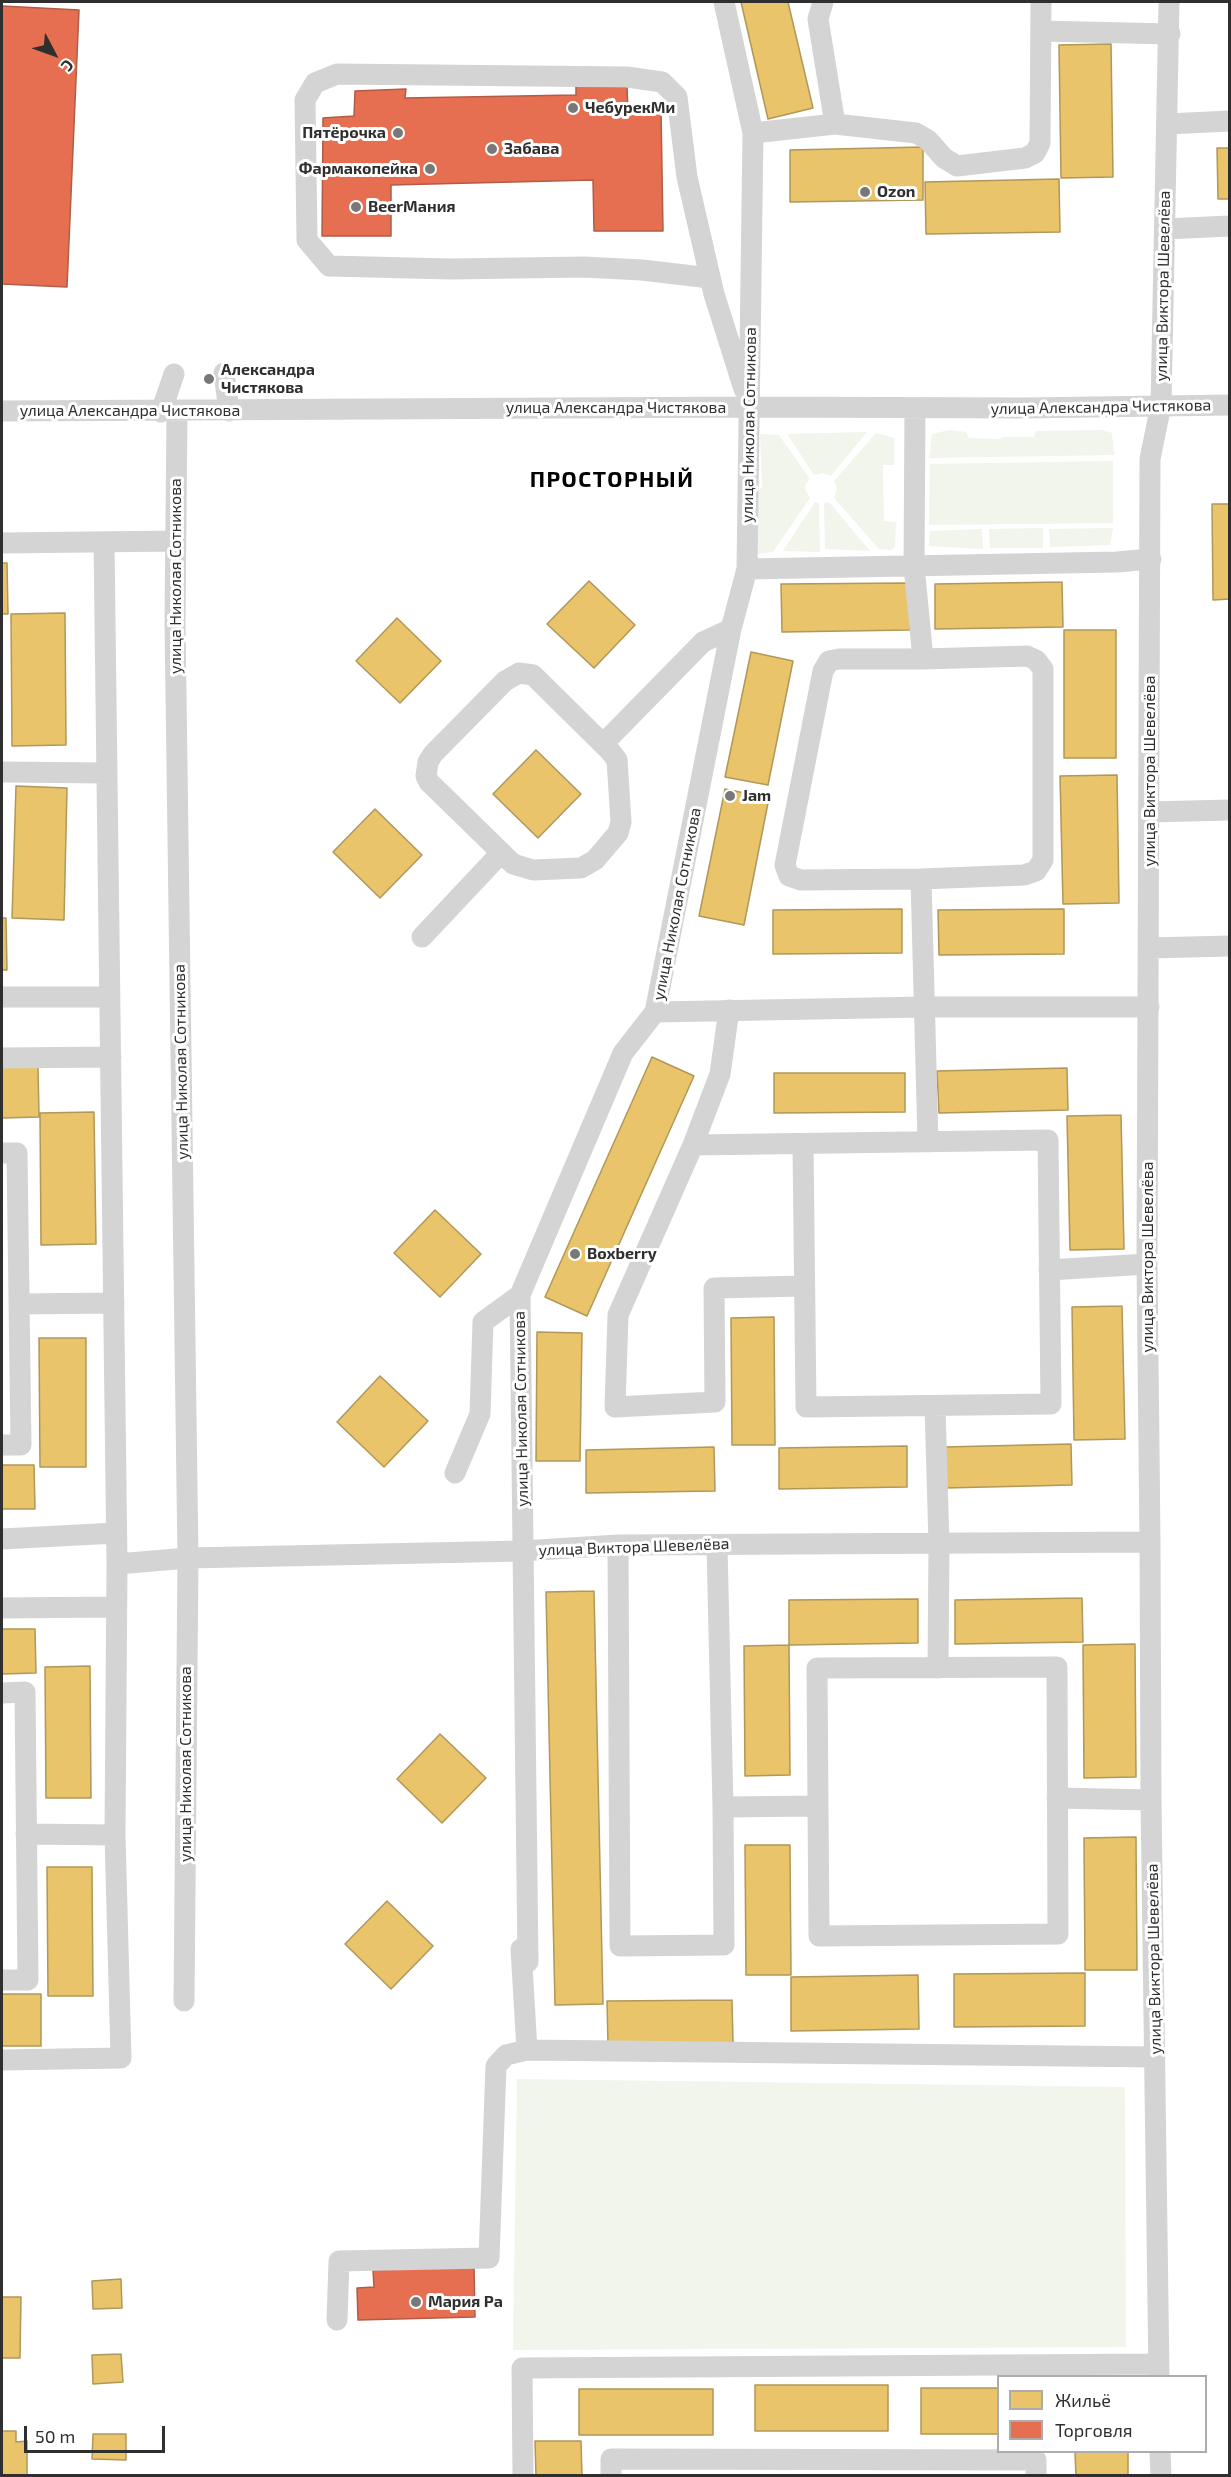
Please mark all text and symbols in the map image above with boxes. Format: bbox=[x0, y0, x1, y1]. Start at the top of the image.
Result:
north arrow bbox=[24, 24, 84, 84]
text: С bbox=[58, 56, 78, 76]
place label: ЧебурекМи bbox=[585, 98, 675, 118]
marker: ЧебурекМи bbox=[566, 101, 580, 115]
place label: Пятёрочка bbox=[302, 123, 386, 143]
marker: Пятёрочка bbox=[391, 126, 405, 140]
place label: Забава bbox=[504, 139, 559, 159]
marker: Забава bbox=[485, 142, 499, 156]
place label: Фармакопейка bbox=[299, 159, 418, 179]
marker: Фармакопейка bbox=[423, 162, 437, 176]
place label: Ozon bbox=[877, 182, 915, 202]
marker: Ozon bbox=[858, 185, 872, 199]
street label: улица Виктора Шевелёва bbox=[1152, 190, 1174, 382]
place label: BeerМания bbox=[368, 197, 455, 217]
marker: BeerМания bbox=[349, 200, 363, 214]
street label: улица Николая Сотникова bbox=[738, 327, 760, 523]
place label: Александра Чистякова bbox=[221, 360, 315, 398]
marker: Александра Чистякова bbox=[202, 372, 216, 386]
street label: улица Александра Чистякова bbox=[991, 395, 1211, 419]
street label: улица Александра Чистякова bbox=[506, 398, 726, 418]
street label: улица Александра Чистякова bbox=[20, 401, 240, 421]
district label: ПРОСТОРНЫЙ bbox=[530, 467, 694, 493]
street label: улица Николая Сотникова bbox=[166, 478, 186, 674]
street label: улица Виктора Шевелёва bbox=[1140, 675, 1160, 867]
place label: Jam bbox=[742, 786, 771, 806]
marker: Jam bbox=[723, 789, 737, 803]
street label: улица Николая Сотникова bbox=[649, 806, 705, 1002]
street label: улица Николая Сотникова bbox=[170, 964, 192, 1160]
street label: улица Виктора Шевелёва bbox=[1138, 1161, 1158, 1353]
place label: Boxberry bbox=[587, 1244, 657, 1264]
marker: Boxberry bbox=[568, 1247, 582, 1261]
street label: улица Николая Сотникова bbox=[510, 1311, 532, 1507]
street label: улица Виктора Шевелёва bbox=[538, 1534, 730, 1560]
street label: улица Николая Сотникова bbox=[176, 1666, 196, 1862]
street label: улица Виктора Шевелёва bbox=[1143, 1863, 1165, 2055]
place label: Мария Ра bbox=[428, 2292, 503, 2312]
marker: Мария Ра bbox=[409, 2295, 423, 2309]
legend bbox=[997, 2375, 1207, 2453]
text: Жильё bbox=[1055, 2389, 1111, 2411]
scale bar bbox=[27, 2414, 168, 2452]
text: Торговля bbox=[1055, 2419, 1133, 2441]
text: 50 m bbox=[35, 2425, 75, 2447]

